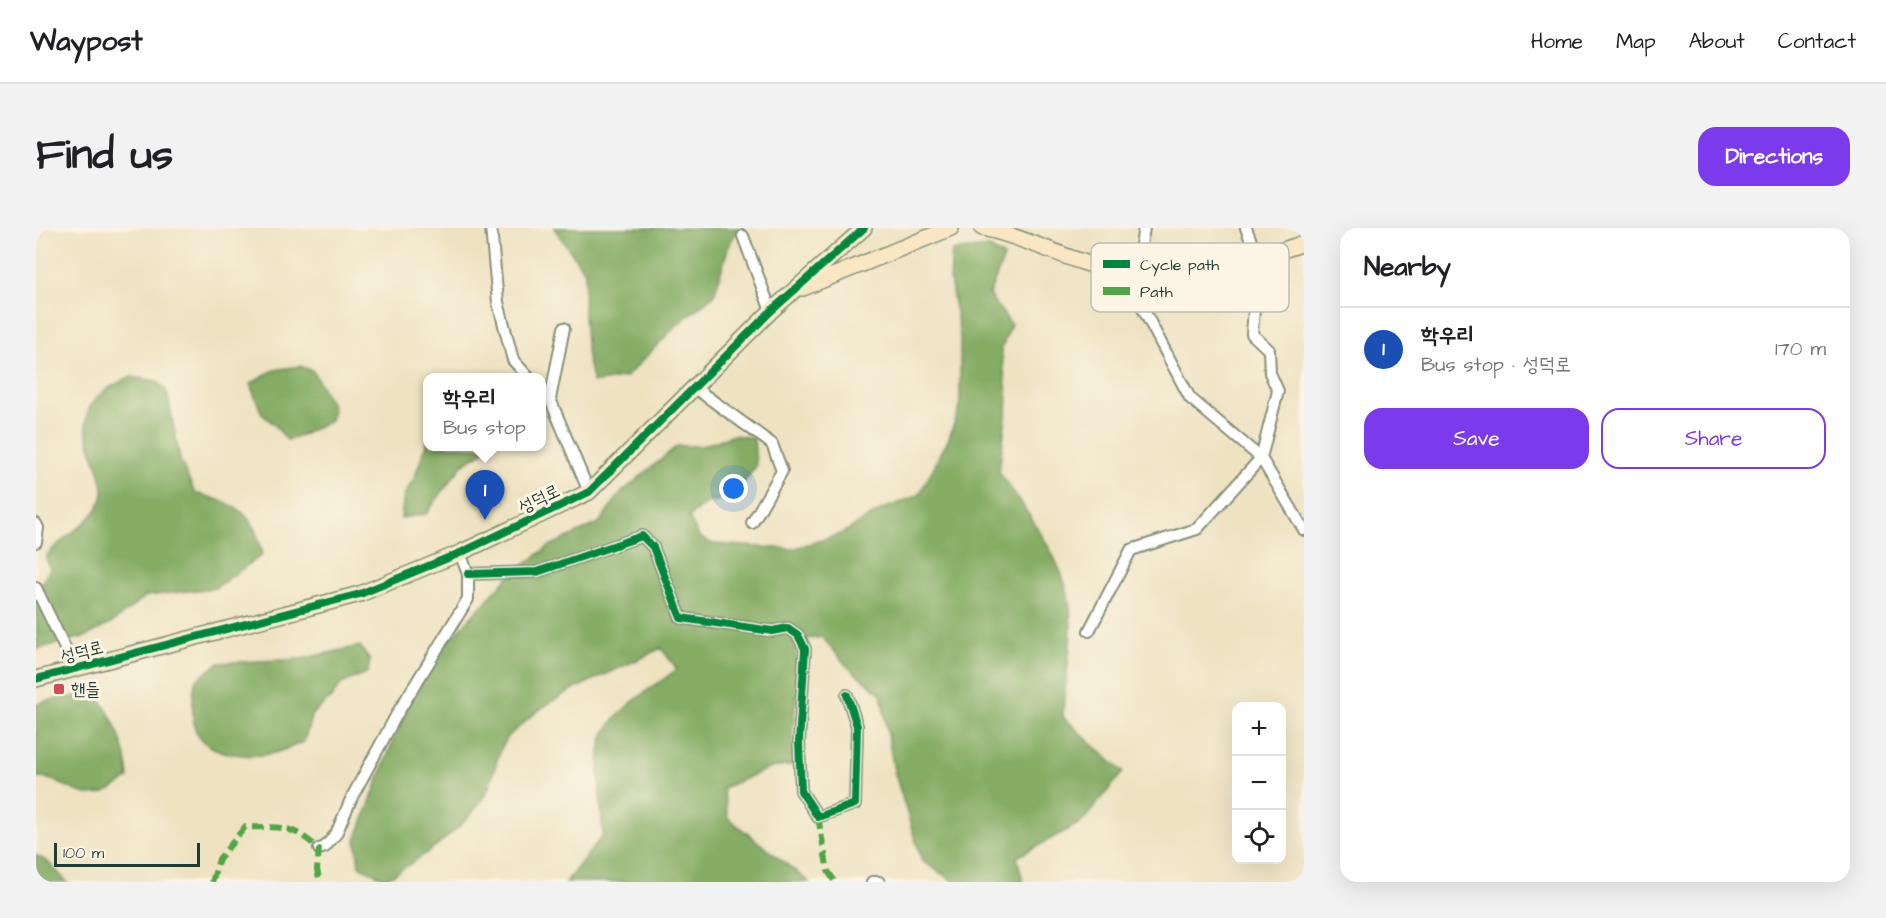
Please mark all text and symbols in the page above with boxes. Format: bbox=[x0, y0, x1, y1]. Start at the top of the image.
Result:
text: Waypost bbox=[30, 22, 143, 61]
text: Home bbox=[1531, 27, 1583, 56]
text: Map bbox=[1616, 27, 1656, 56]
text: About bbox=[1689, 27, 1745, 56]
text: Contact bbox=[1778, 27, 1856, 56]
text: Find us bbox=[36, 127, 173, 185]
button: Directions bbox=[1698, 127, 1850, 186]
legend bbox=[1091, 243, 1289, 312]
text: Nearby bbox=[1364, 249, 1451, 285]
text: Cycle path bbox=[1140, 254, 1219, 277]
text: Path bbox=[1140, 281, 1173, 303]
text: 학우리 bbox=[1421, 320, 1474, 351]
text: 1 bbox=[1382, 335, 1385, 363]
text: 170 m bbox=[1775, 335, 1826, 363]
text: Bus stop · 성덕로 bbox=[1421, 351, 1571, 379]
popup bbox=[423, 373, 546, 451]
text: 학우리 bbox=[443, 383, 496, 414]
button: Save bbox=[1364, 408, 1589, 469]
button: Share bbox=[1601, 408, 1826, 469]
text: Bus stop bbox=[443, 414, 526, 442]
pin: 1 bbox=[466, 470, 504, 520]
your location bbox=[719, 474, 748, 503]
street label: 성덕로 bbox=[514, 478, 564, 520]
street label: 성덕로 bbox=[58, 635, 106, 669]
place label: 핸들 bbox=[71, 677, 100, 702]
marker: 핸들 bbox=[52, 682, 66, 696]
map controls bbox=[1232, 702, 1286, 864]
button: + bbox=[1232, 702, 1286, 756]
button: − bbox=[1232, 756, 1286, 810]
button: locate bbox=[1232, 810, 1286, 864]
scale bar bbox=[54, 840, 200, 868]
text: 100 m bbox=[63, 842, 104, 864]

